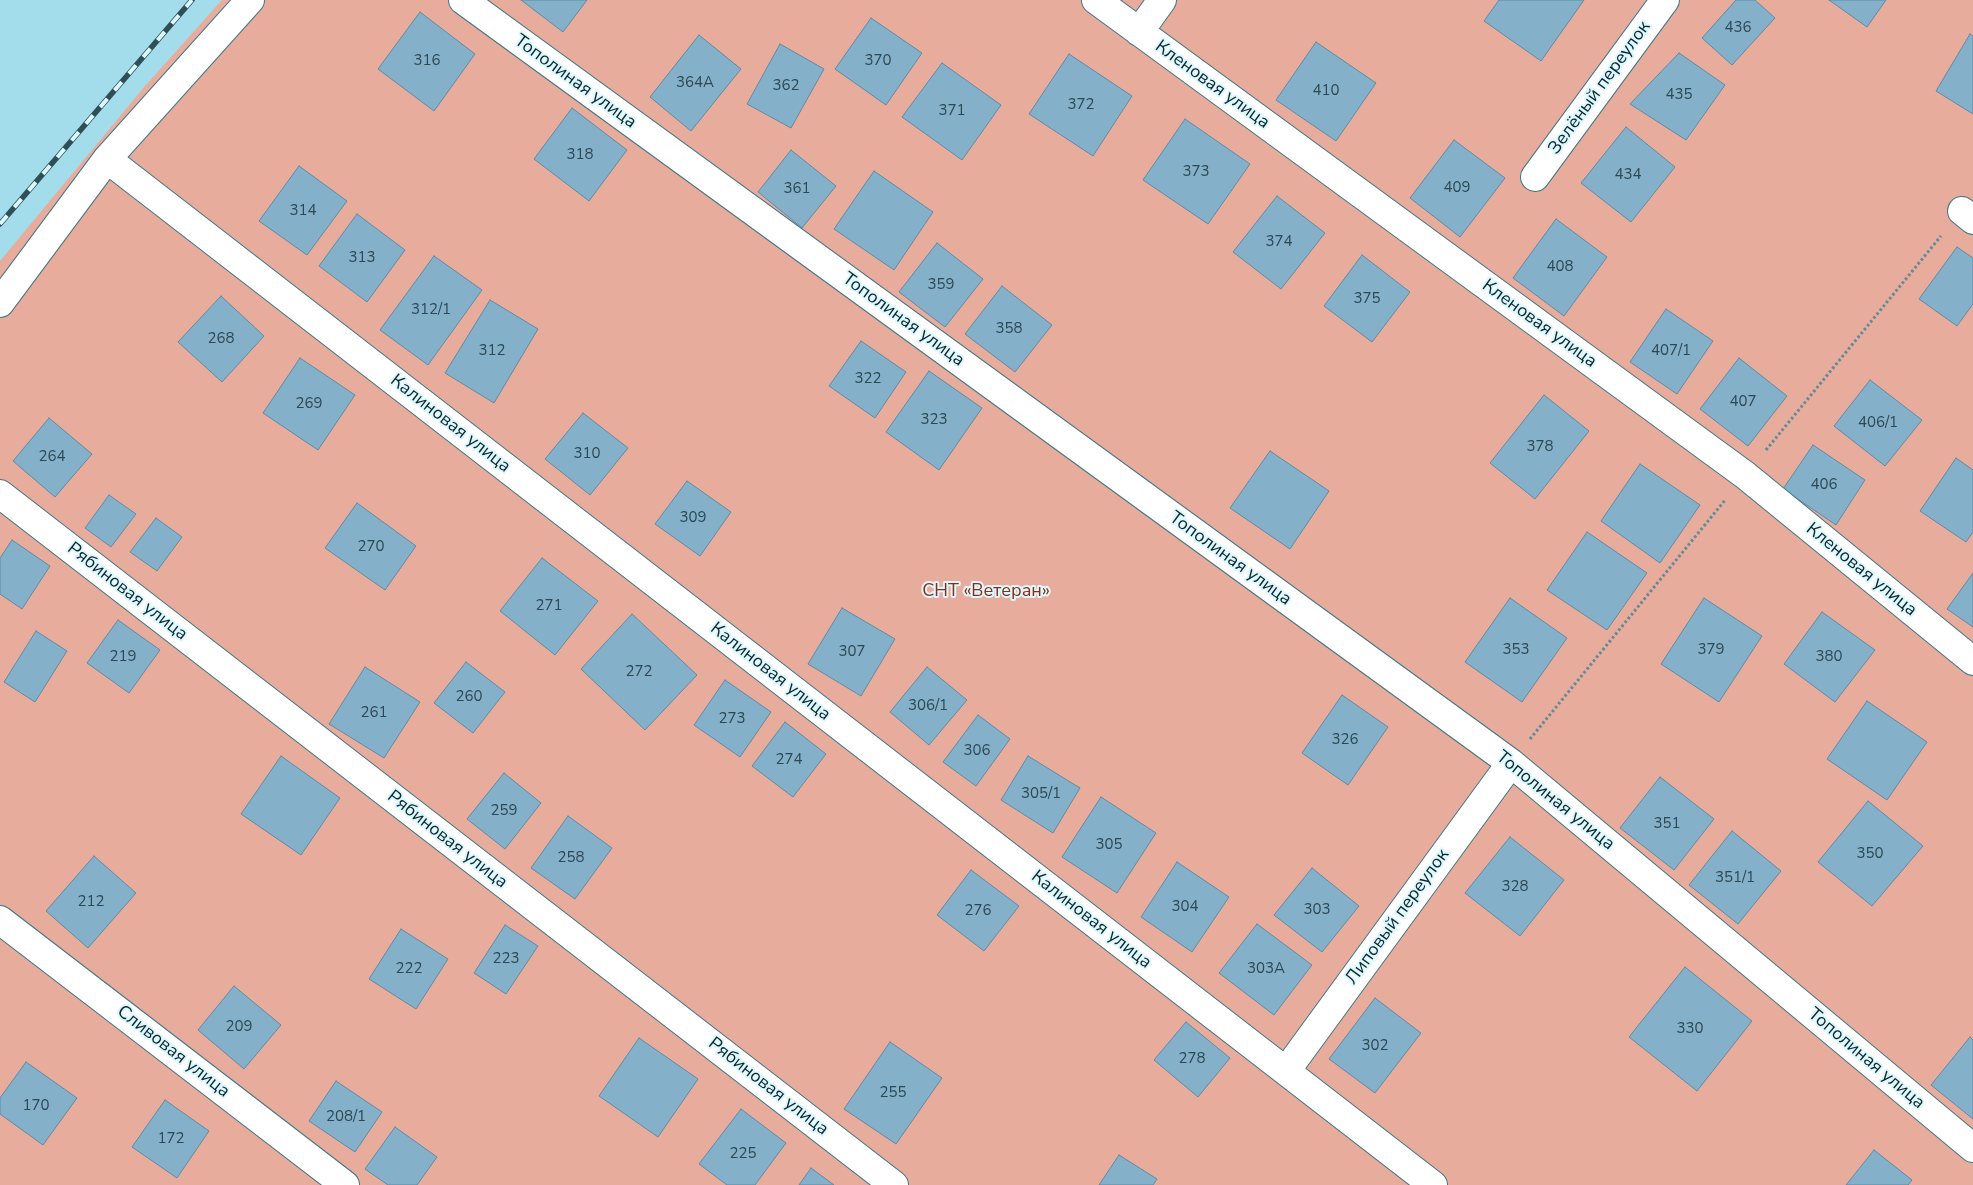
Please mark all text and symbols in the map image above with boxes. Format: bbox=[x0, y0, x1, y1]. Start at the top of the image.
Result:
street label: Зелёный переулок bbox=[1544, 17, 1656, 159]
house number: 436 bbox=[1725, 19, 1751, 37]
street label: Тополиная улица bbox=[510, 30, 640, 134]
street label: Кленовая улица bbox=[1150, 36, 1274, 134]
house number: 316 bbox=[414, 52, 440, 70]
house number: 370 bbox=[865, 52, 891, 70]
house number: 364А bbox=[676, 74, 714, 92]
house number: 362 bbox=[773, 77, 799, 95]
house number: 410 bbox=[1313, 82, 1339, 100]
house number: 435 bbox=[1666, 86, 1692, 104]
house number: 372 bbox=[1068, 96, 1094, 114]
house number: 371 bbox=[939, 102, 965, 120]
house number: 318 bbox=[567, 146, 593, 164]
house number: 373 bbox=[1183, 163, 1209, 181]
house number: 434 bbox=[1615, 166, 1641, 184]
house number: 409 bbox=[1444, 179, 1470, 197]
house number: 361 bbox=[784, 180, 810, 198]
house number: 314 bbox=[290, 202, 316, 220]
house number: 374 bbox=[1266, 233, 1292, 251]
house number: 313 bbox=[349, 249, 375, 267]
house number: 408 bbox=[1547, 258, 1573, 276]
street label: Тополиная улица bbox=[838, 268, 968, 372]
street label: Кленовая улица bbox=[1477, 275, 1601, 373]
house number: 359 bbox=[928, 276, 954, 294]
house number: 375 bbox=[1354, 290, 1380, 308]
house number: 312/1 bbox=[411, 301, 451, 319]
house number: 358 bbox=[996, 320, 1022, 338]
house number: 268 bbox=[208, 330, 234, 348]
house number: 312 bbox=[479, 342, 505, 360]
house number: 407/1 bbox=[1651, 342, 1691, 360]
street label: Калиновая улица bbox=[385, 370, 515, 478]
house number: 322 bbox=[855, 370, 881, 388]
house number: 407 bbox=[1730, 393, 1756, 411]
house number: 269 bbox=[296, 395, 322, 413]
house number: 323 bbox=[921, 411, 947, 429]
house number: 406/1 bbox=[1858, 414, 1898, 432]
house number: 378 bbox=[1527, 438, 1553, 456]
house number: 310 bbox=[574, 445, 600, 463]
house number: 264 bbox=[39, 448, 65, 466]
house number: 406 bbox=[1811, 476, 1837, 494]
street label: Тополиная улица bbox=[1165, 507, 1295, 611]
house number: 309 bbox=[680, 509, 706, 527]
street label: Кленовая улица bbox=[1801, 519, 1921, 621]
street label: Рябиновая улица bbox=[63, 538, 191, 646]
house number: 270 bbox=[358, 538, 384, 556]
park label: СНТ «Ветеран» bbox=[922, 581, 1050, 603]
house number: 271 bbox=[536, 597, 562, 615]
street label: Калиновая улица bbox=[705, 618, 835, 726]
house number: 353 bbox=[1503, 641, 1529, 659]
house number: 379 bbox=[1698, 641, 1724, 659]
house number: 307 bbox=[839, 643, 865, 661]
house number: 219 bbox=[110, 648, 136, 666]
house number: 380 bbox=[1816, 648, 1842, 666]
house number: 272 bbox=[626, 663, 652, 681]
house number: 260 bbox=[456, 688, 482, 706]
house number: 306/1 bbox=[908, 697, 948, 715]
house number: 261 bbox=[361, 704, 387, 722]
house number: 273 bbox=[719, 710, 745, 728]
house number: 326 bbox=[1332, 731, 1358, 749]
house number: 306 bbox=[964, 742, 990, 760]
street label: Тополиная улица bbox=[1492, 747, 1618, 855]
house number: 274 bbox=[776, 751, 802, 769]
house number: 305/1 bbox=[1021, 785, 1061, 803]
street label: Рябиновая улица bbox=[383, 786, 511, 894]
house number: 259 bbox=[491, 802, 517, 820]
house number: 351 bbox=[1654, 815, 1680, 833]
house number: 305 bbox=[1096, 836, 1122, 854]
street label: Липовый переулок bbox=[1342, 845, 1454, 989]
house number: 350 bbox=[1857, 845, 1883, 863]
house number: 258 bbox=[558, 849, 584, 867]
street label: Калиновая улица bbox=[1026, 866, 1156, 974]
house number: 351/1 bbox=[1715, 869, 1755, 887]
house number: 328 bbox=[1502, 878, 1528, 896]
house number: 212 bbox=[78, 893, 104, 911]
house number: 304 bbox=[1172, 898, 1198, 916]
house number: 303 bbox=[1304, 901, 1330, 919]
house number: 276 bbox=[965, 902, 991, 920]
house number: 223 bbox=[493, 950, 519, 968]
house number: 222 bbox=[396, 960, 422, 978]
house number: 303А bbox=[1247, 960, 1285, 978]
street label: Сливовая улица bbox=[112, 1001, 234, 1103]
street label: Тополиная улица bbox=[1803, 1004, 1929, 1114]
house number: 209 bbox=[226, 1018, 252, 1036]
house number: 330 bbox=[1677, 1020, 1703, 1038]
street label: Рябиновая улица bbox=[704, 1033, 832, 1141]
house number: 302 bbox=[1362, 1037, 1388, 1055]
house number: 278 bbox=[1179, 1050, 1205, 1068]
house number: 255 bbox=[880, 1084, 906, 1102]
house number: 170 bbox=[23, 1097, 49, 1115]
house number: 208/1 bbox=[326, 1108, 366, 1126]
house number: 172 bbox=[158, 1130, 184, 1148]
house number: 225 bbox=[730, 1145, 756, 1163]

